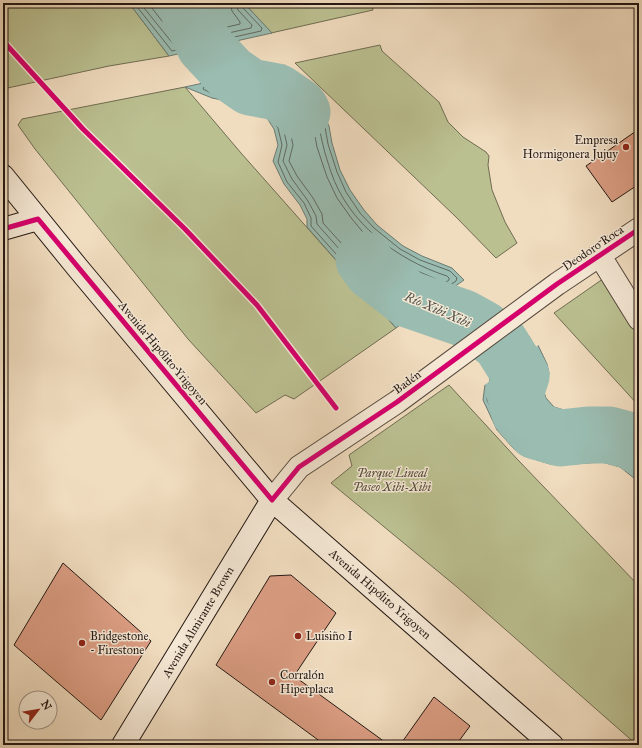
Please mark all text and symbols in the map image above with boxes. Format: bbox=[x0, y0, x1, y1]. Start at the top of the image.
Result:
place label: Empresa Hormigonera Jujuy bbox=[523, 133, 619, 162]
marker: Empresa Hormigonera Jujuy bbox=[621, 142, 631, 152]
street label: Deodoro Roca bbox=[560, 222, 627, 274]
water label: Río Xibi Xibi bbox=[401, 288, 473, 331]
street label: Avenida Hipólito Yrigoyen bbox=[114, 298, 211, 409]
street label: Badén bbox=[391, 367, 424, 397]
park label: Parque Lineal Paseo Xibi-Xibi bbox=[353, 466, 432, 494]
street label: Avenida Hipólito Yrigoyen bbox=[325, 545, 434, 643]
street label: Avenida Almirante Brown bbox=[159, 564, 237, 681]
place label: Bridgestone - Firestone bbox=[90, 629, 149, 657]
place label: Luisiño I bbox=[306, 629, 353, 643]
marker: Luisiño I bbox=[293, 631, 303, 641]
marker: Bridgestone - Firestone bbox=[77, 638, 87, 648]
place label: Corralón Hiperplaca bbox=[280, 668, 334, 696]
marker: Corralón Hiperplaca bbox=[267, 677, 277, 687]
north arrow bbox=[18, 690, 58, 730]
text: N bbox=[38, 698, 54, 713]

